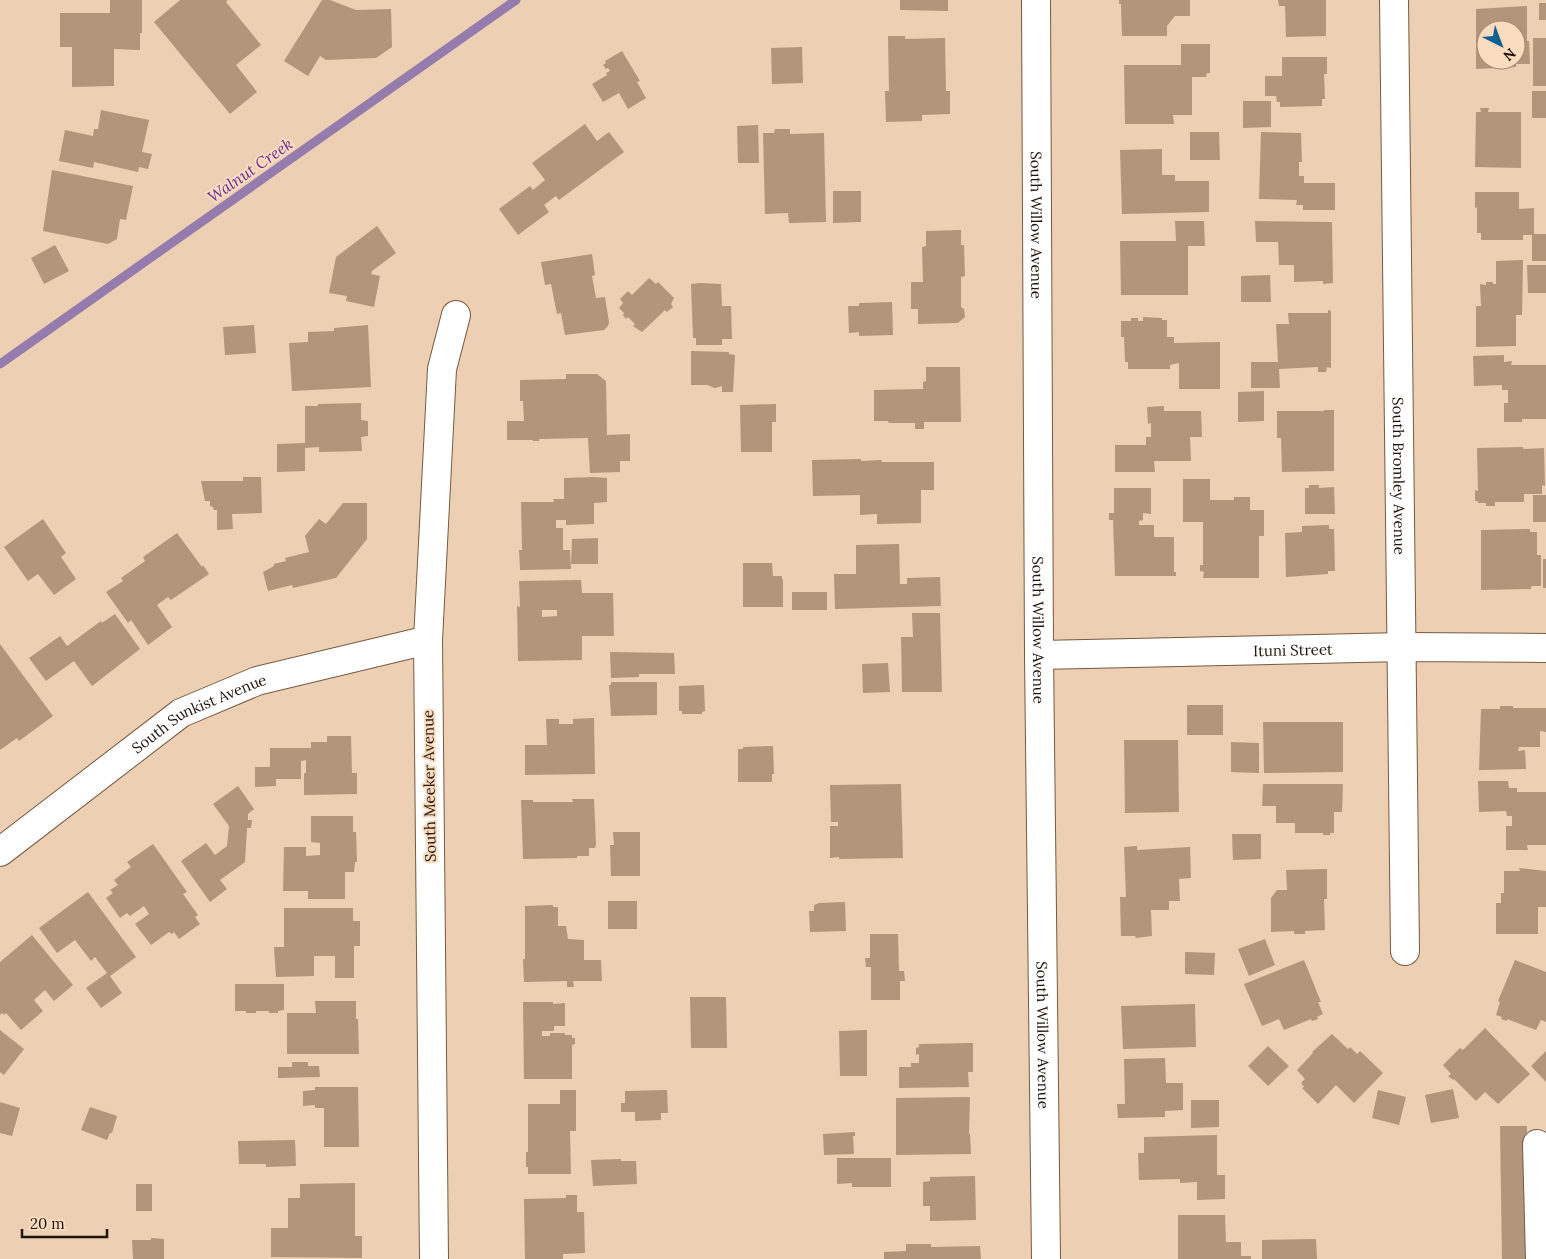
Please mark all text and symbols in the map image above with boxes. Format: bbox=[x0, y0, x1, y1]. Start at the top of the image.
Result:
north arrow bbox=[1476, 20, 1526, 70]
text: N bbox=[1500, 44, 1520, 65]
water label: Walnut Creek bbox=[204, 133, 296, 207]
street label: South Willow Avenue bbox=[1027, 151, 1047, 299]
street label: South Bromley Avenue bbox=[1389, 397, 1410, 555]
street label: South Willow Avenue bbox=[1029, 556, 1049, 704]
street label: Ituni Street bbox=[1253, 639, 1333, 660]
street label: South Sunkist Avenue bbox=[128, 670, 268, 757]
street label: South Meeker Avenue bbox=[418, 710, 440, 862]
street label: South Willow Avenue bbox=[1033, 961, 1054, 1109]
scale bar bbox=[22, 1206, 108, 1238]
text: 20 m bbox=[30, 1214, 65, 1233]

